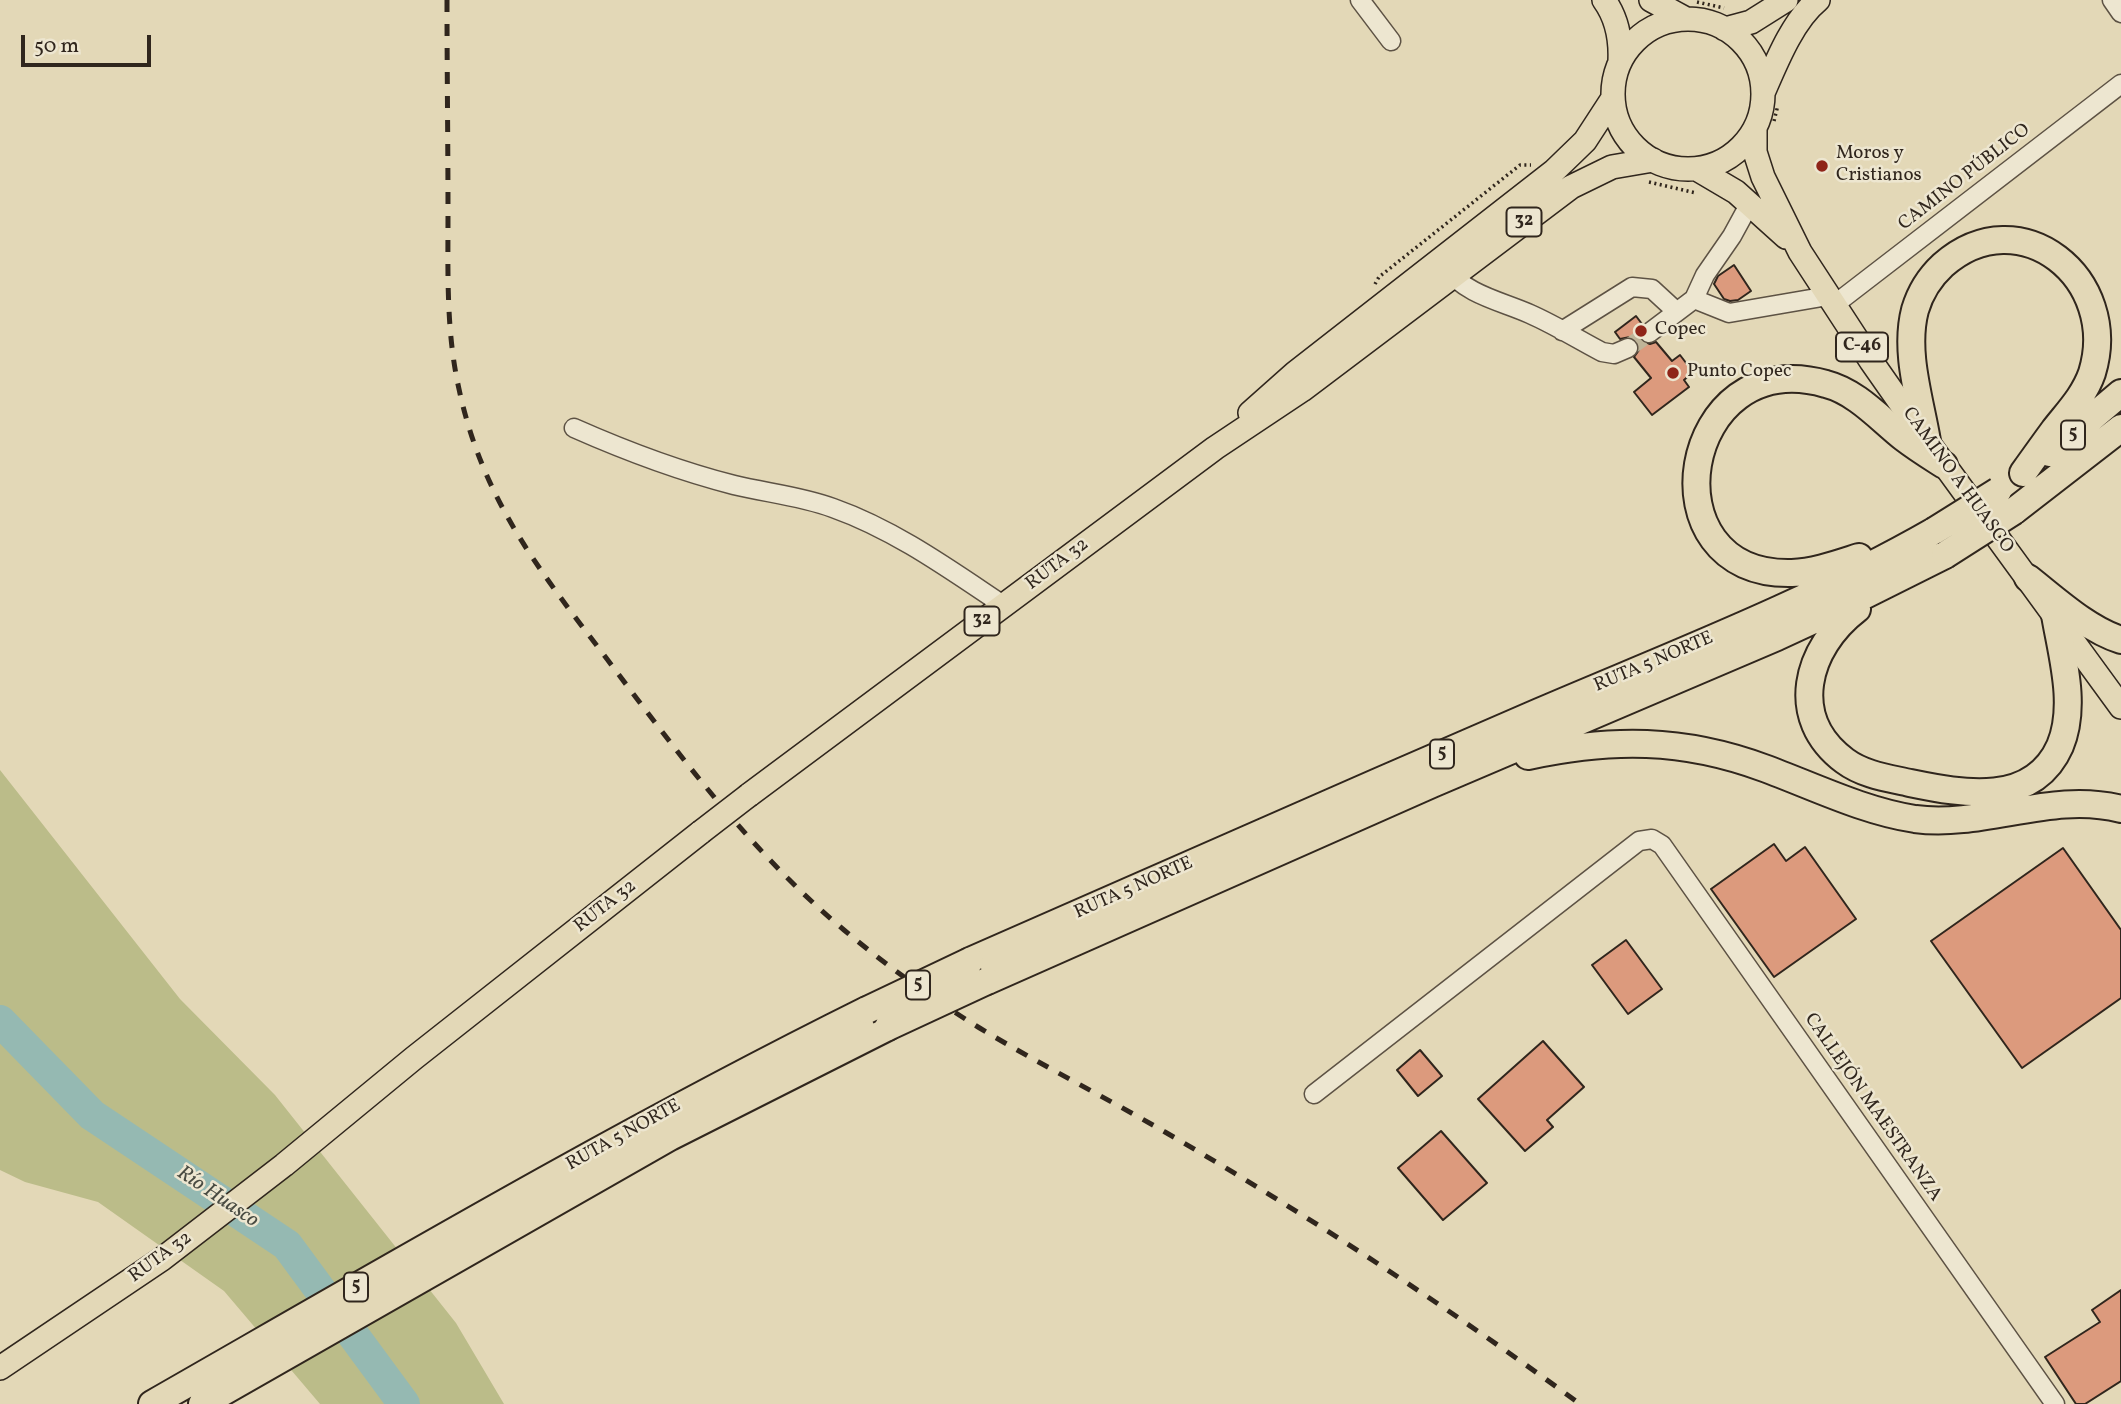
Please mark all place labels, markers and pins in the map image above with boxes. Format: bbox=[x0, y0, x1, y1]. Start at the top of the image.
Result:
place label: Moros y Cristianos bbox=[1836, 144, 1922, 188]
marker: Moros y Cristianos bbox=[1814, 158, 1830, 174]
place label: Copec bbox=[1655, 320, 1706, 342]
marker: Copec bbox=[1633, 323, 1649, 339]
place label: Punto Copec bbox=[1687, 362, 1791, 384]
marker: Punto Copec bbox=[1665, 365, 1681, 381]

